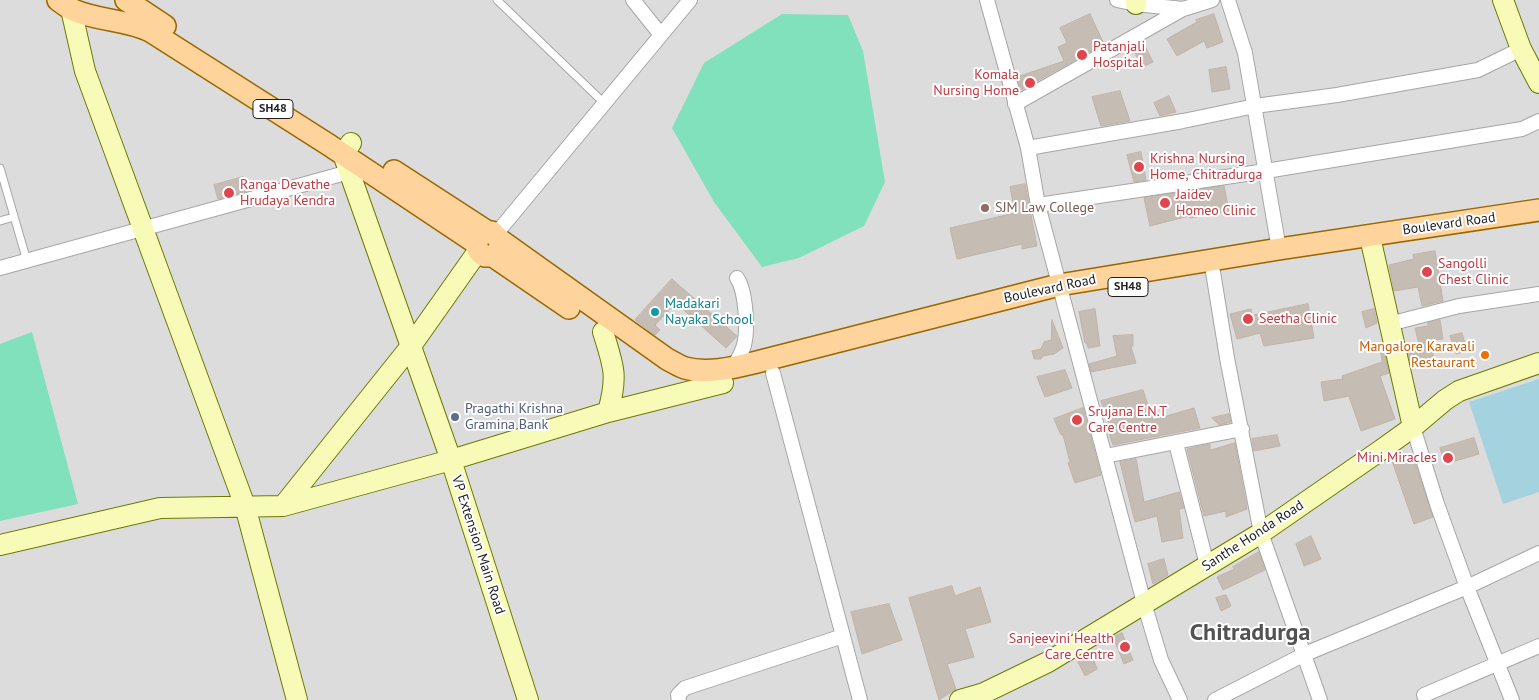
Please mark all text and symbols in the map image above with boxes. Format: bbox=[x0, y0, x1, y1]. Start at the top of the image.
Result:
place label: Patanjali Hospital bbox=[1093, 39, 1145, 72]
marker: Patanjali Hospital bbox=[1075, 48, 1089, 62]
place label: Komala Nursing Home bbox=[933, 67, 1019, 100]
marker: Komala Nursing Home bbox=[1023, 76, 1037, 90]
road number: SH48 bbox=[253, 100, 293, 118]
place label: Krishna Nursing Home, Chitradurga bbox=[1150, 151, 1262, 184]
marker: Krishna Nursing Home, Chitradurga bbox=[1132, 160, 1146, 174]
place label: Ranga Devathe Hrudaya Kendra bbox=[240, 177, 335, 210]
marker: Ranga Devathe Hrudaya Kendra bbox=[222, 186, 236, 200]
place label: Jaidev Homeo Clinic bbox=[1176, 187, 1256, 220]
marker: Jaidev Homeo Clinic bbox=[1158, 196, 1172, 210]
place label: SJM Law College bbox=[995, 200, 1094, 216]
marker: SJM Law College bbox=[979, 202, 991, 214]
street label: Boulevard Road bbox=[1402, 209, 1496, 239]
place label: Sangolli Chest Clinic bbox=[1438, 256, 1509, 288]
marker: Sangolli Chest Clinic bbox=[1420, 265, 1434, 279]
street label: Boulevard Road bbox=[1003, 271, 1097, 307]
road number: SH48 bbox=[1108, 278, 1148, 296]
place label: Madakari Nayaka School bbox=[665, 296, 753, 328]
marker: Madakari Nayaka School bbox=[649, 306, 661, 318]
place label: Seetha Clinic bbox=[1259, 311, 1337, 327]
marker: Seetha Clinic bbox=[1241, 312, 1255, 326]
place label: Mangalore Karavali Restaurant bbox=[1359, 339, 1475, 372]
marker: Mangalore Karavali Restaurant bbox=[1479, 349, 1491, 361]
place label: Pragathi Krishna Gramina Bank bbox=[465, 401, 563, 434]
place label: Srujana E.N.T Care Centre bbox=[1088, 404, 1167, 437]
marker: Pragathi Krishna Gramina Bank bbox=[449, 411, 461, 423]
marker: Srujana E.N.T Care Centre bbox=[1070, 413, 1084, 427]
place label: Mini Miracles bbox=[1357, 450, 1437, 466]
marker: Mini Miracles bbox=[1441, 451, 1455, 465]
street label: VP Extension Main Road bbox=[448, 473, 508, 617]
street label: Santhe Honda Road bbox=[1199, 497, 1307, 575]
district label: Chitradurga bbox=[1190, 619, 1310, 647]
place label: Sanjeevini Health Care Centre bbox=[1009, 631, 1114, 664]
marker: Sanjeevini Health Care Centre bbox=[1118, 640, 1132, 654]

